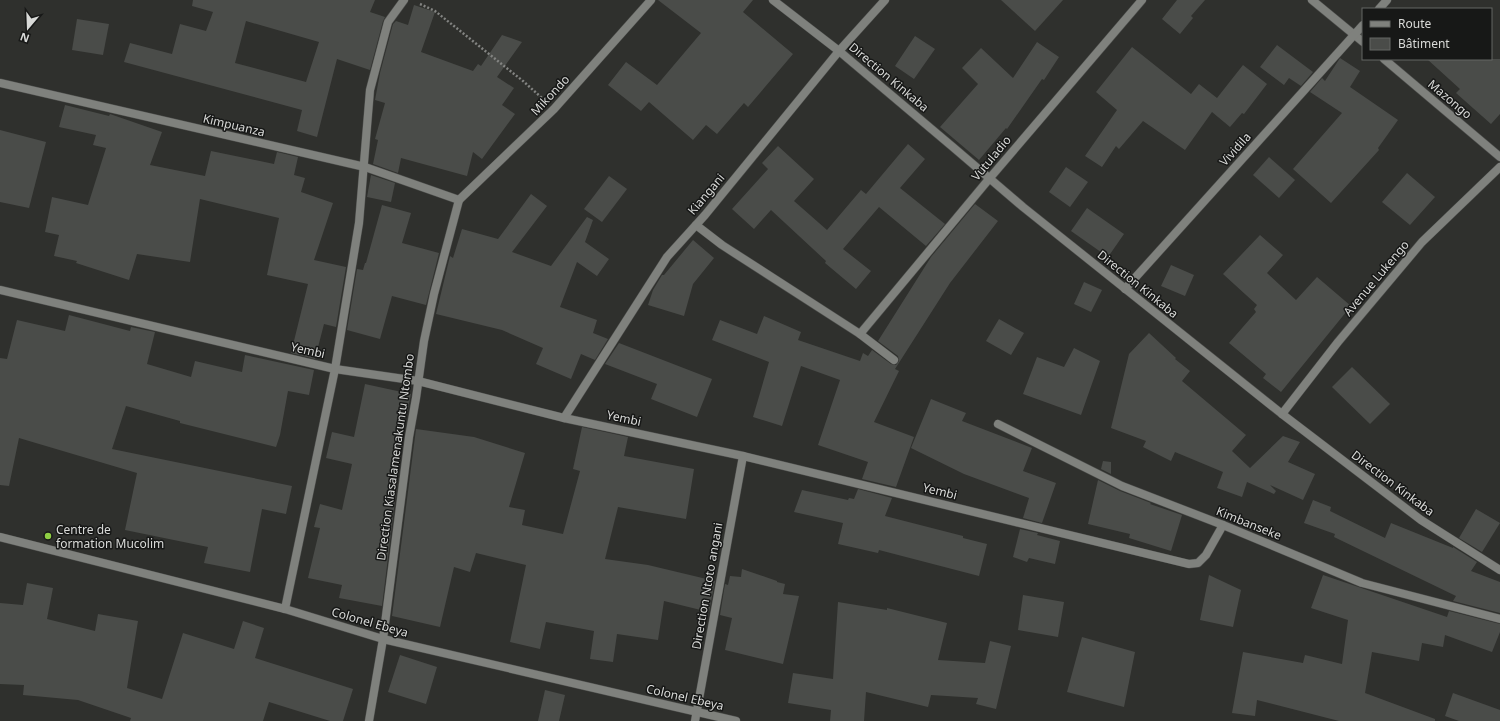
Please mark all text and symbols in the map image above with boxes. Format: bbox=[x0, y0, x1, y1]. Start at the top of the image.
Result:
north arrow bbox=[8, 8, 48, 48]
legend bbox=[1362, 8, 1492, 60]
text: Route bbox=[1398, 15, 1431, 32]
text: N bbox=[18, 29, 31, 46]
text: Bâtiment bbox=[1398, 35, 1450, 52]
street label: Direction Kinkaba bbox=[845, 38, 933, 116]
street label: Mikondo bbox=[527, 71, 573, 119]
street label: Mazongo bbox=[1424, 76, 1476, 122]
street label: Kimpuanza bbox=[201, 110, 267, 140]
street label: Vividila bbox=[1215, 129, 1255, 169]
street label: Vutuladio bbox=[967, 132, 1015, 184]
street label: Kiangani bbox=[684, 170, 728, 218]
street label: Avenue Lukengo bbox=[1339, 236, 1413, 320]
street label: Direction Kinkaba bbox=[1094, 246, 1182, 322]
street label: Yembi bbox=[289, 338, 327, 362]
street label: Direction Kiasalamenakuntu Ntombo bbox=[372, 352, 418, 562]
street label: Yembi bbox=[605, 406, 643, 430]
street label: Direction Kinkaba bbox=[1348, 446, 1438, 520]
street label: Yembi bbox=[921, 479, 959, 503]
street label: Kimbanseke bbox=[1214, 502, 1284, 544]
place label: Centre de formation Mucolim bbox=[56, 521, 164, 552]
street label: Direction Ntoto angani bbox=[687, 521, 727, 651]
marker: Centre de formation Mucolim bbox=[43, 531, 53, 541]
street label: Colonel Ebeya bbox=[330, 603, 410, 641]
street label: Colonel Ebeya bbox=[645, 680, 725, 714]

